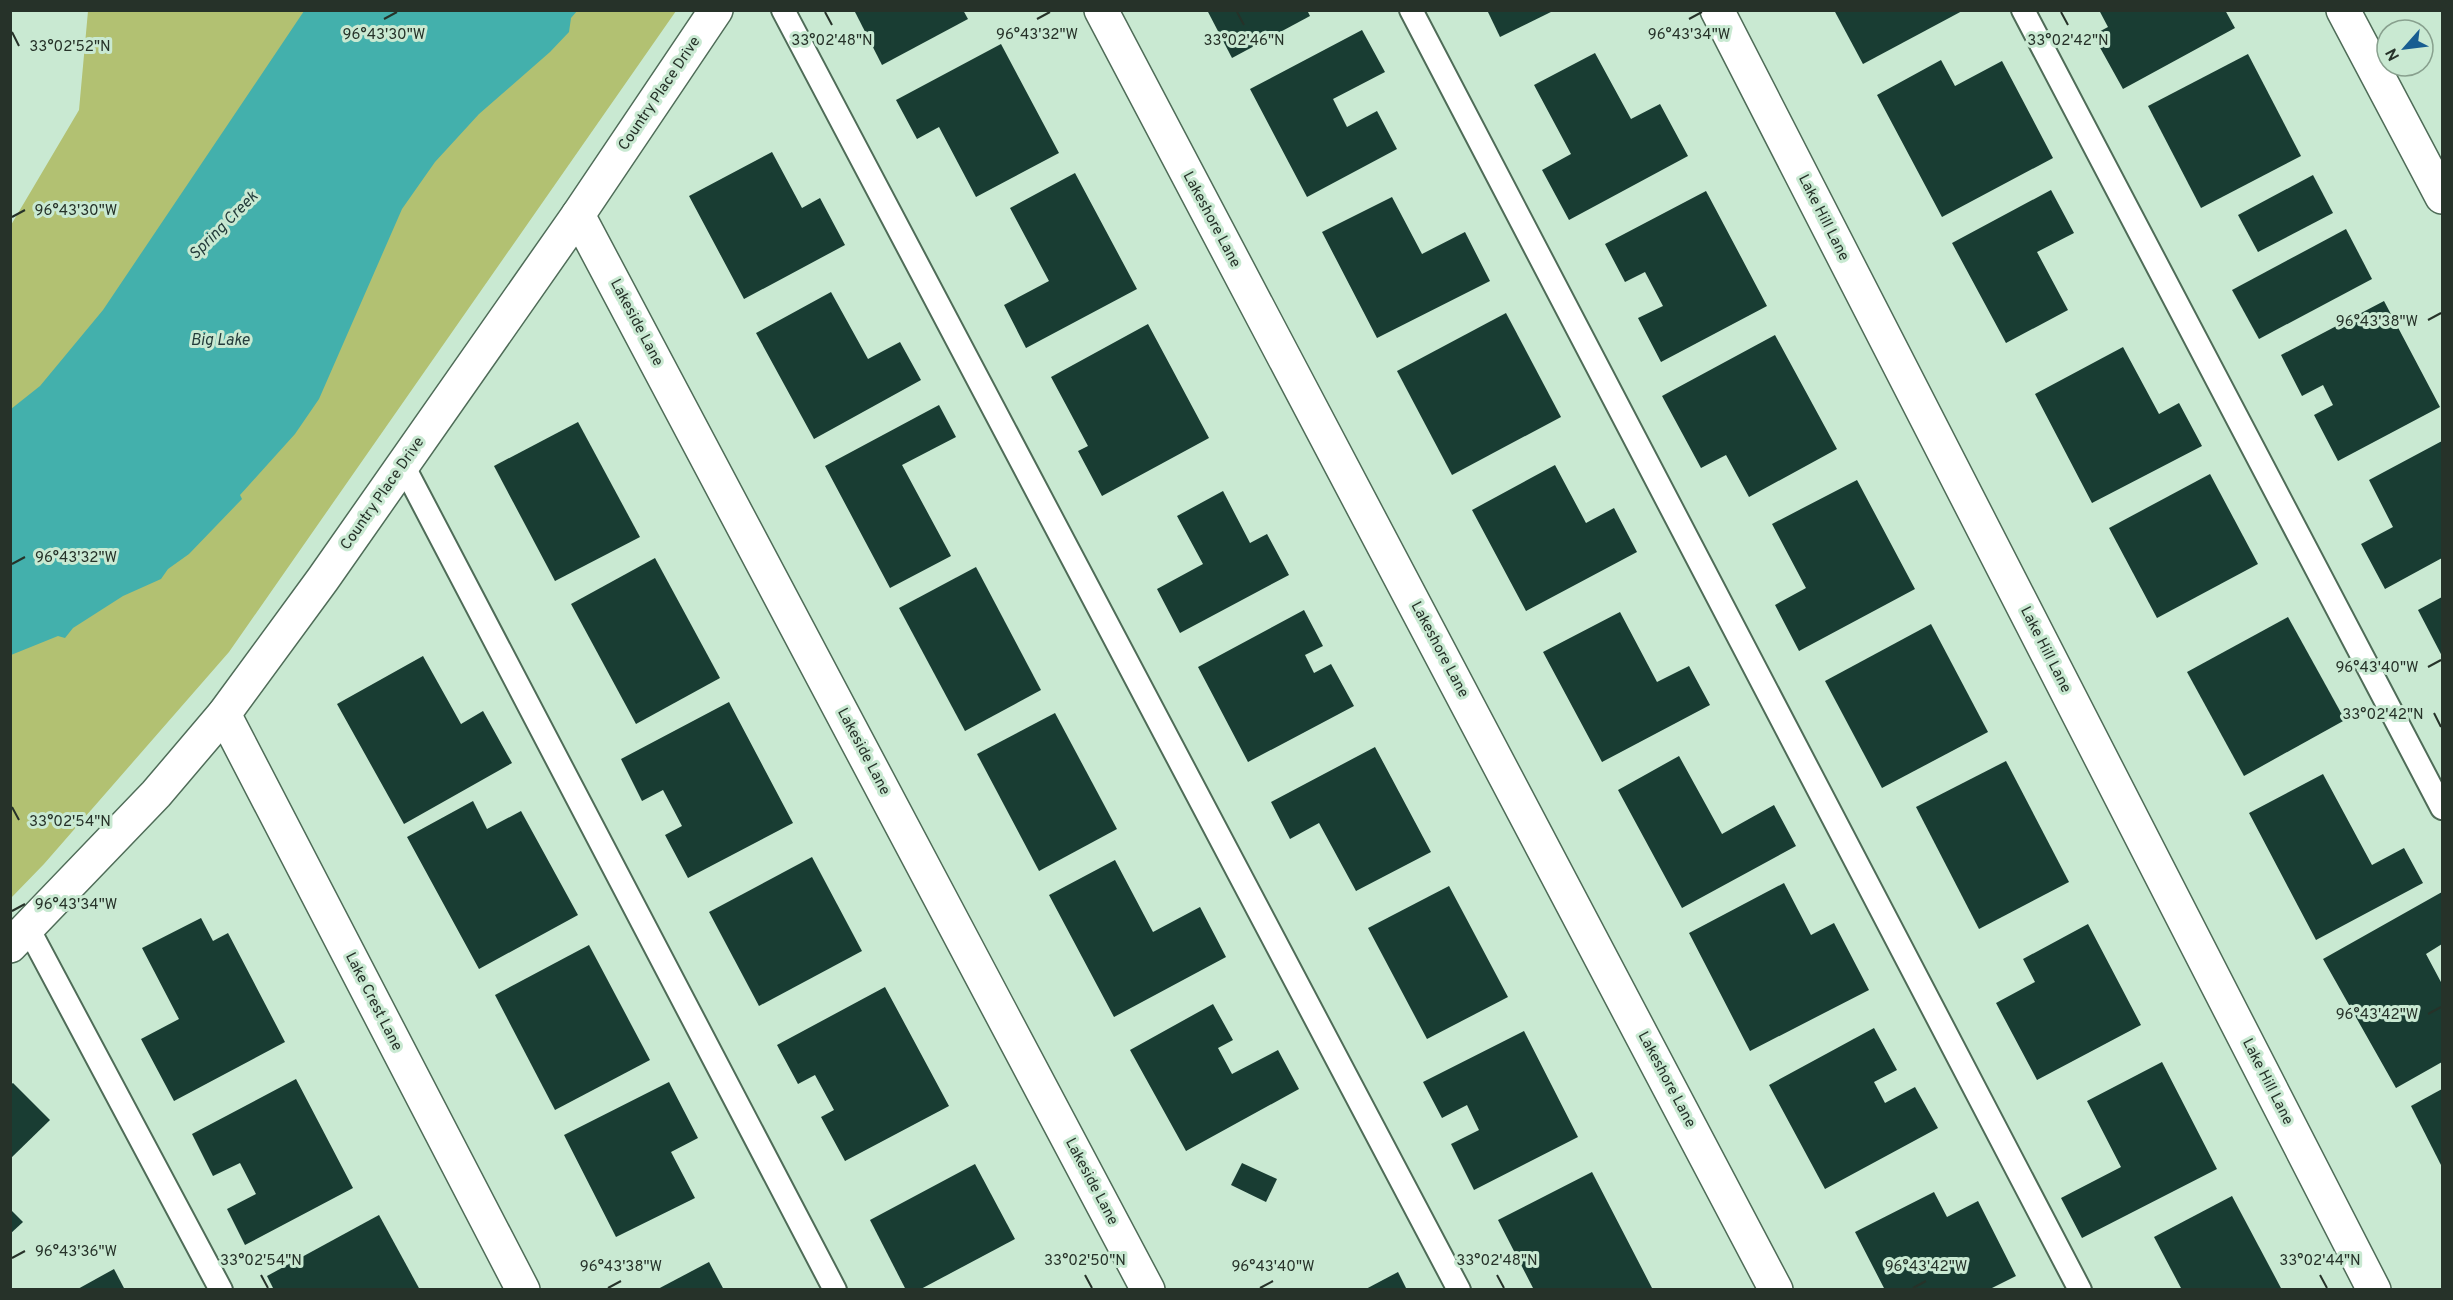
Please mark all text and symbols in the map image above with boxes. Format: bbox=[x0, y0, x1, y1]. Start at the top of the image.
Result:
north arrow bbox=[2375, 18, 2435, 78]
text: 96°43'30"W bbox=[343, 26, 425, 45]
text: 96°43'32"W bbox=[996, 26, 1078, 45]
text: 96°43'34"W bbox=[1648, 26, 1730, 45]
text: 33°02'48"N bbox=[791, 32, 873, 51]
text: 33°02'46"N bbox=[1203, 32, 1285, 51]
text: 33°02'42"N bbox=[2027, 32, 2109, 51]
street label: Country Place Drive bbox=[615, 33, 705, 155]
text: 33°02'52"N bbox=[29, 38, 111, 57]
text: N bbox=[2382, 44, 2405, 64]
street label: Lakeshore Lane bbox=[1178, 169, 1244, 271]
street label: Lake Hill Lane bbox=[1793, 172, 1853, 264]
water label: Spring Creek bbox=[185, 187, 263, 265]
text: 96°43'30"W bbox=[35, 202, 117, 221]
street label: Lakeside Lane bbox=[605, 276, 667, 370]
text: 96°43'38"W bbox=[2336, 313, 2418, 332]
water label: Big Lake bbox=[191, 331, 250, 351]
street label: Country Place Drive bbox=[337, 434, 429, 554]
text: 96°43'32"W bbox=[35, 549, 117, 568]
street label: Lakeshore Lane bbox=[1406, 599, 1472, 701]
street label: Lake Hill Lane bbox=[2015, 604, 2075, 696]
text: 96°43'40"W bbox=[2335, 659, 2419, 678]
street label: Lakeside Lane bbox=[832, 705, 894, 799]
text: 33°02'42"N bbox=[2342, 706, 2424, 725]
text: 33°02'54"N bbox=[29, 813, 111, 832]
text: 96°43'34"W bbox=[35, 896, 117, 915]
street label: Lake Crest Lane bbox=[340, 950, 406, 1054]
text: 96°43'42"W bbox=[2336, 1006, 2418, 1025]
street label: Lakeshore Lane bbox=[1633, 1029, 1699, 1131]
street label: Lake Hill Lane bbox=[2237, 1036, 2297, 1128]
street label: Lakeside Lane bbox=[1060, 1135, 1122, 1229]
text: 96°43'36"W bbox=[35, 1243, 117, 1262]
text: 33°02'54"N bbox=[220, 1252, 302, 1271]
text: 33°02'50"N bbox=[1044, 1252, 1126, 1271]
text: 33°02'48"N bbox=[1456, 1252, 1538, 1271]
text: 33°02'44"N bbox=[2279, 1252, 2361, 1271]
text: 96°43'38"W bbox=[580, 1258, 662, 1277]
text: 96°43'40"W bbox=[1231, 1258, 1315, 1277]
text: 96°43'42"W bbox=[1885, 1258, 1967, 1277]

